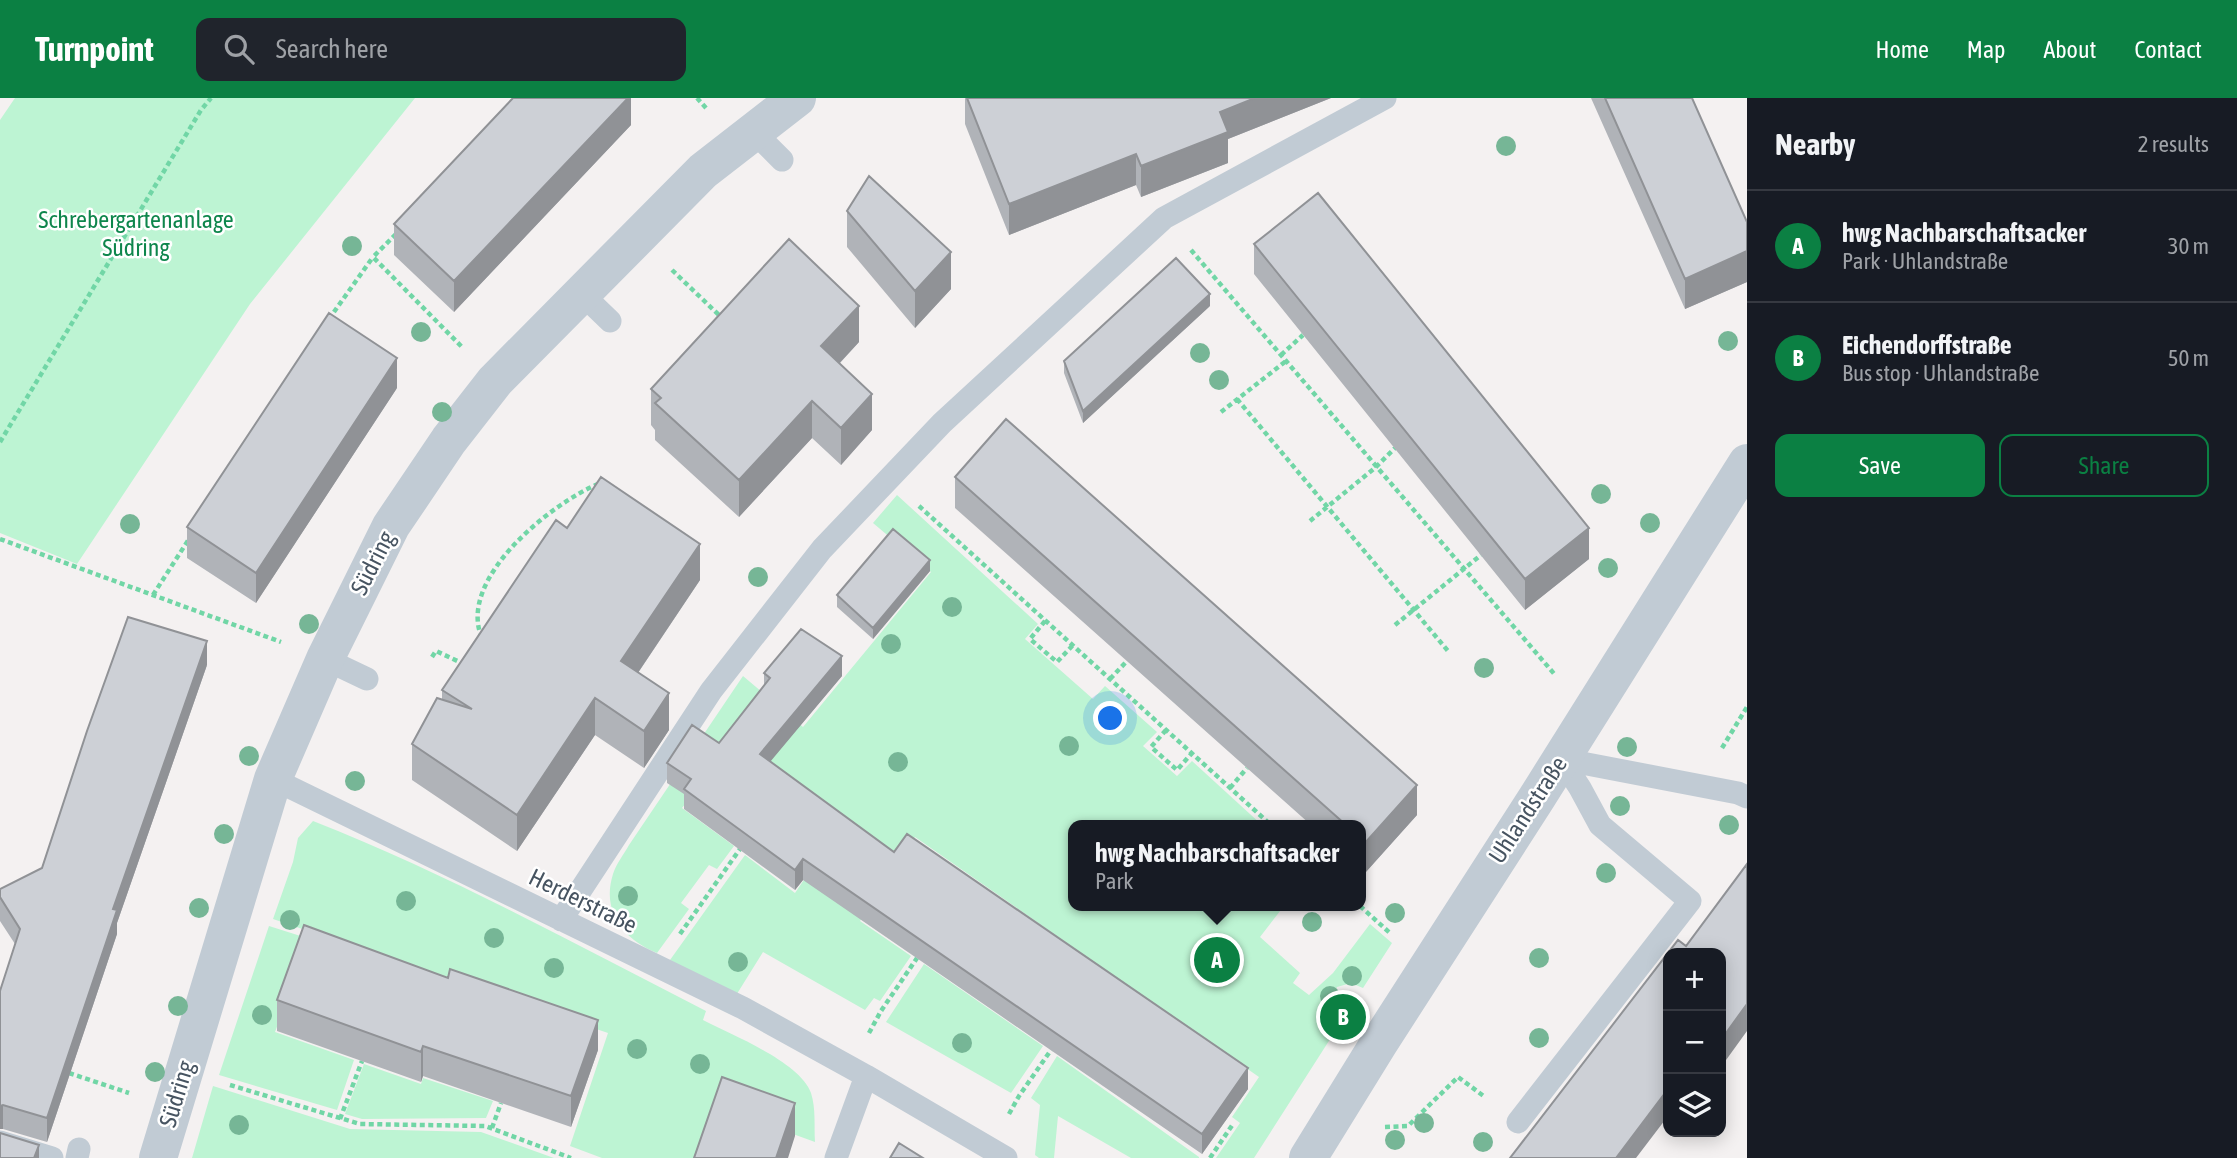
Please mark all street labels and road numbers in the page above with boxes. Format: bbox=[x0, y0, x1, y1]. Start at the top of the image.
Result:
street label: Südring bbox=[345, 526, 400, 599]
street label: Uhlandstraße bbox=[1483, 751, 1572, 868]
street label: Herderstraße bbox=[525, 863, 642, 938]
street label: Südring bbox=[154, 1057, 200, 1130]

